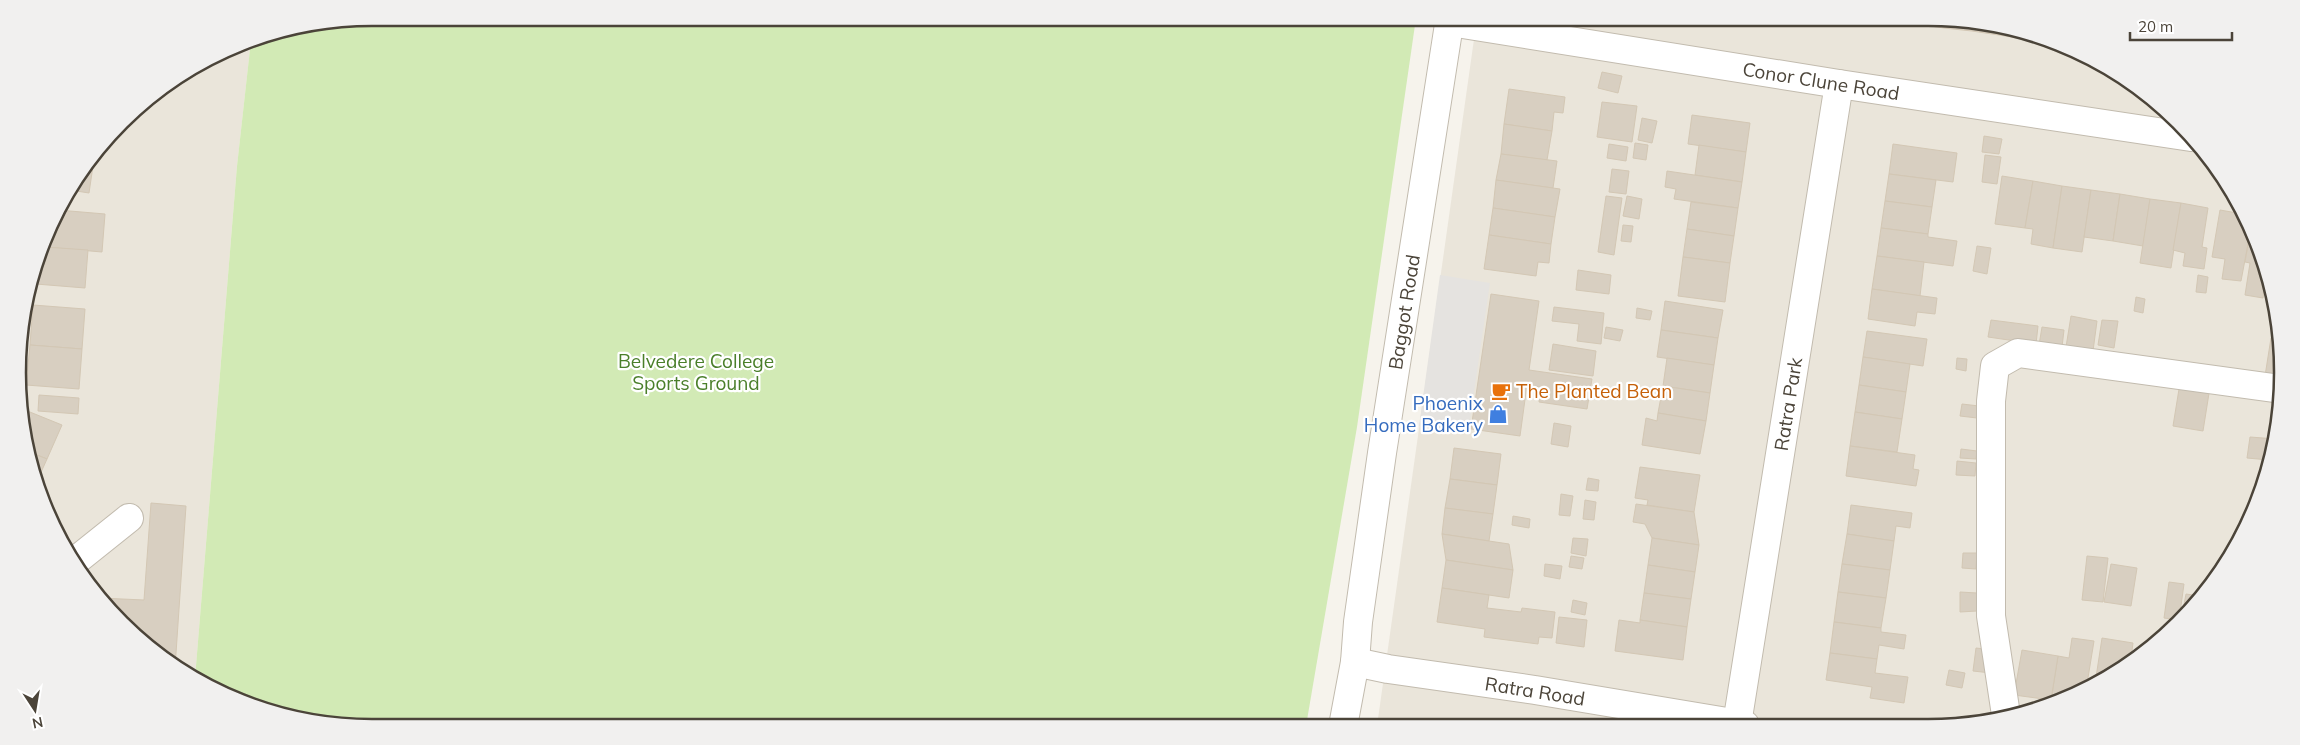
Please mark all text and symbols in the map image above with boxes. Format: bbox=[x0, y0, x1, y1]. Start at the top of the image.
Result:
scale bar bbox=[2130, 10, 2232, 42]
text: 20 m bbox=[2138, 17, 2173, 36]
street label: Conor Clune Road bbox=[1741, 57, 1901, 105]
street label: Baggot Road bbox=[1383, 253, 1425, 371]
park label: Belvedere College Sports Ground bbox=[618, 349, 774, 395]
street label: Ratra Park bbox=[1769, 355, 1807, 452]
place label: The Planted Bean bbox=[1516, 379, 1672, 403]
cafe icon: The Planted Bean bbox=[1490, 380, 1512, 402]
place label: Phoenix Home Bakery bbox=[1364, 391, 1483, 437]
shop icon: Phoenix Home Bakery bbox=[1487, 403, 1509, 425]
street label: Ratra Road bbox=[1483, 671, 1587, 711]
north arrow bbox=[10, 685, 60, 735]
text: N bbox=[31, 713, 45, 733]

